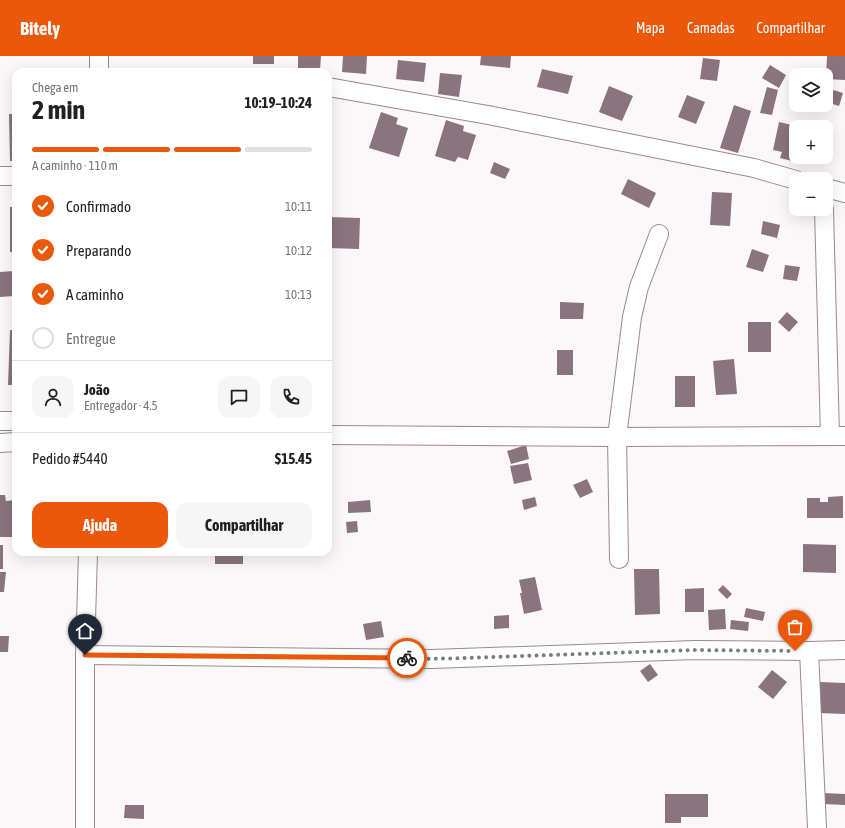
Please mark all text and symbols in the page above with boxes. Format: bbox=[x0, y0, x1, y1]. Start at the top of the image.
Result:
text: Bitely bbox=[20, 17, 60, 39]
text: Mapa bbox=[636, 20, 665, 36]
text: Camadas bbox=[687, 20, 735, 36]
text: Compartilhar bbox=[757, 20, 825, 36]
map controls bbox=[789, 68, 833, 216]
button: layers bbox=[789, 68, 833, 112]
text: Chega em bbox=[32, 80, 78, 95]
text: 10:19–10:24 bbox=[244, 94, 312, 111]
text: 2 min bbox=[32, 95, 85, 125]
button: + bbox=[789, 120, 833, 164]
text: A caminho · 110 m bbox=[32, 158, 118, 173]
button: − bbox=[789, 172, 833, 216]
icon: check bbox=[32, 195, 54, 217]
text: Confirmado bbox=[66, 198, 131, 215]
text: 10:11 bbox=[285, 199, 312, 214]
icon: check bbox=[32, 239, 54, 261]
text: Preparando bbox=[66, 242, 131, 259]
text: 10:12 bbox=[285, 243, 312, 258]
icon: check bbox=[32, 283, 54, 305]
text: A caminho bbox=[66, 286, 124, 303]
text: 10:13 bbox=[285, 287, 312, 302]
text: Entregue bbox=[66, 330, 116, 347]
button: person bbox=[32, 376, 74, 418]
button: chat bbox=[218, 376, 260, 418]
button: phone bbox=[270, 376, 312, 418]
text: João bbox=[84, 381, 110, 398]
text: Entregador · 4.5 bbox=[84, 398, 158, 413]
text: Pedido #5440 bbox=[32, 450, 108, 467]
text: $15.45 bbox=[275, 450, 312, 467]
button: Ajuda bbox=[32, 502, 168, 548]
button: Compartilhar bbox=[176, 502, 312, 548]
pin bbox=[778, 610, 812, 651]
pin bbox=[68, 614, 102, 655]
icon: bag bbox=[784, 616, 806, 638]
icon: home bbox=[74, 620, 96, 642]
courier bbox=[387, 638, 427, 678]
icon: bike bbox=[396, 647, 418, 669]

